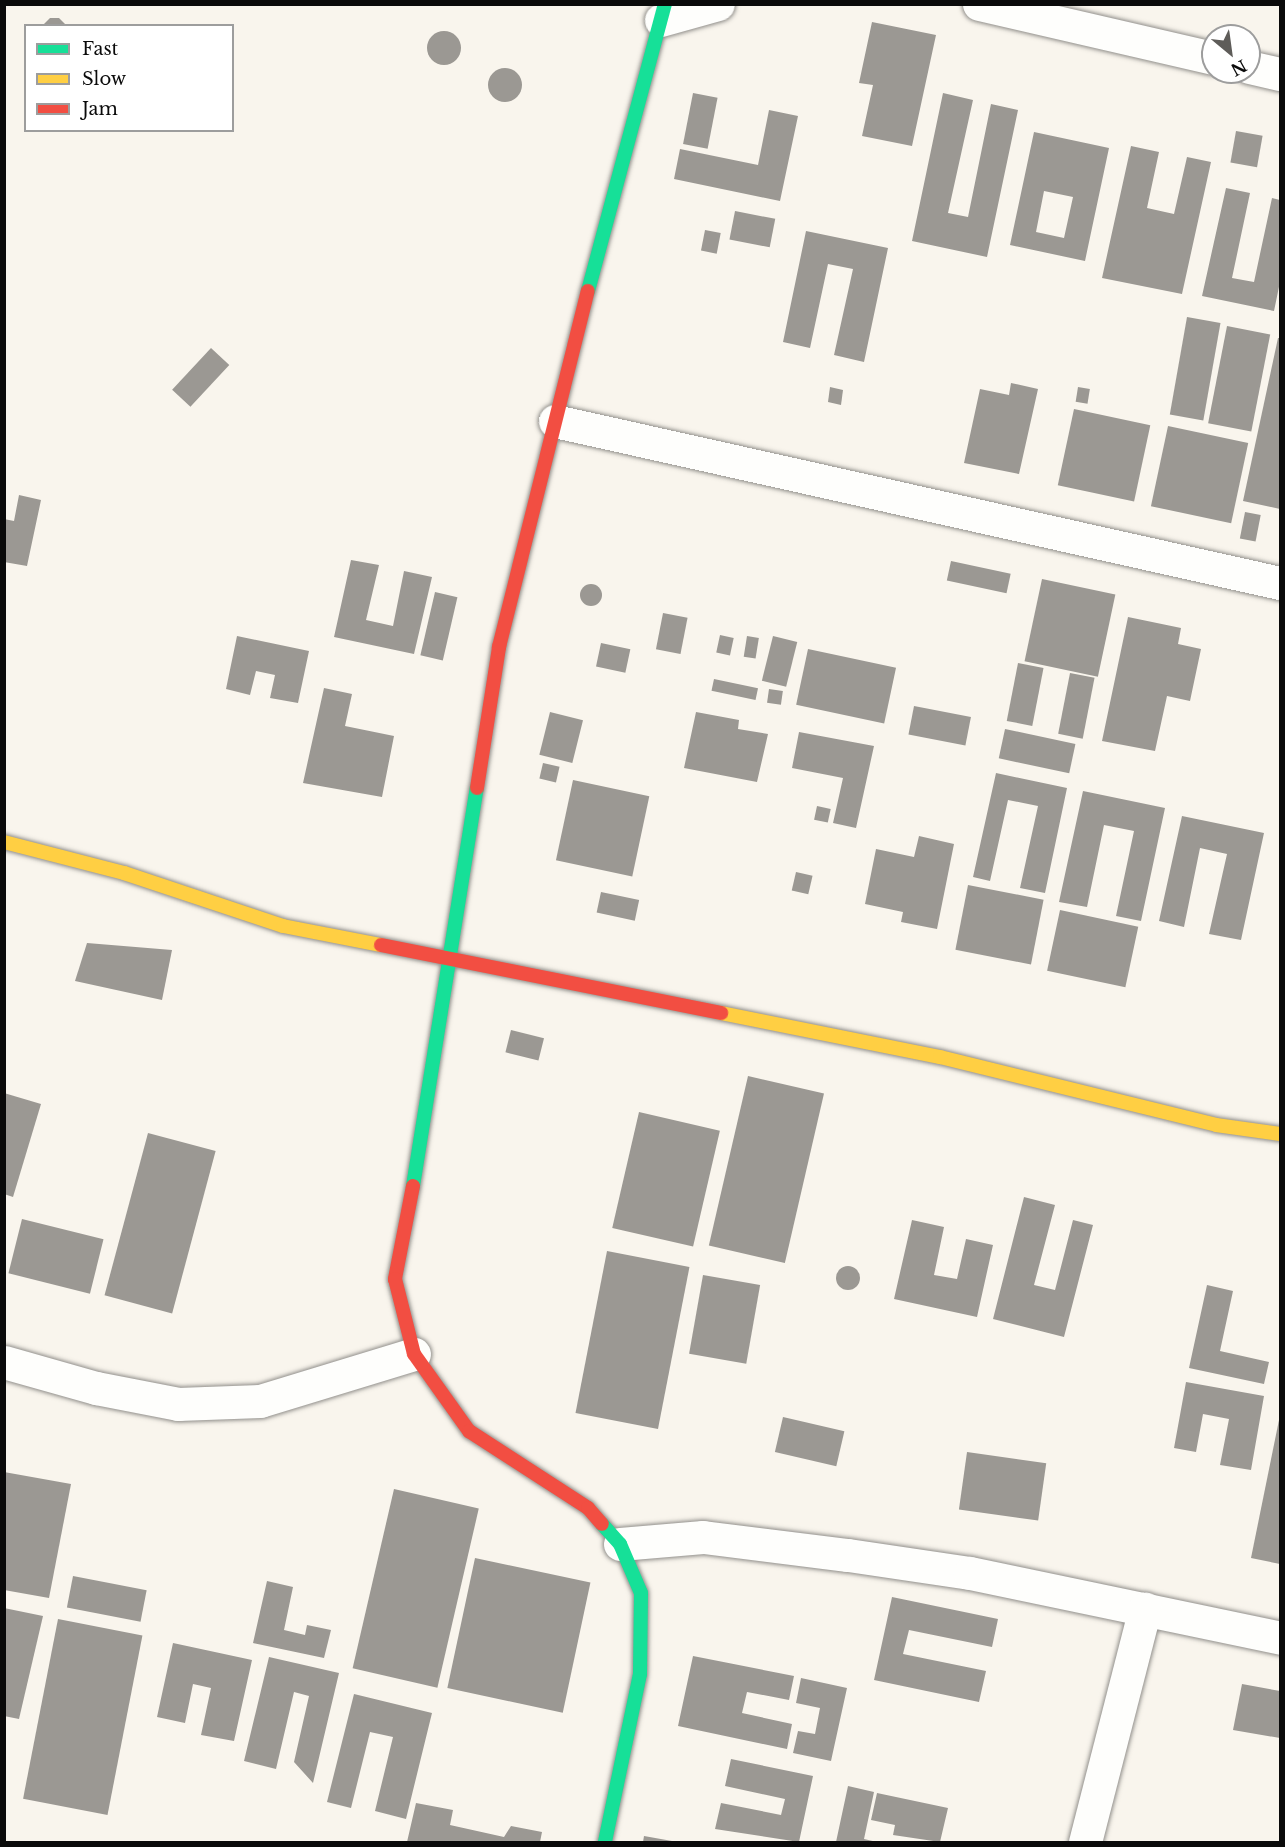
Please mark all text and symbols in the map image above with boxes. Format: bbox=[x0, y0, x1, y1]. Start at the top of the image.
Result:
legend bbox=[24, 24, 234, 132]
north arrow bbox=[1201, 24, 1261, 84]
text: Fast bbox=[82, 38, 118, 60]
text: N bbox=[1227, 56, 1250, 80]
text: Slow bbox=[82, 68, 126, 90]
text: Jam bbox=[82, 98, 118, 120]

